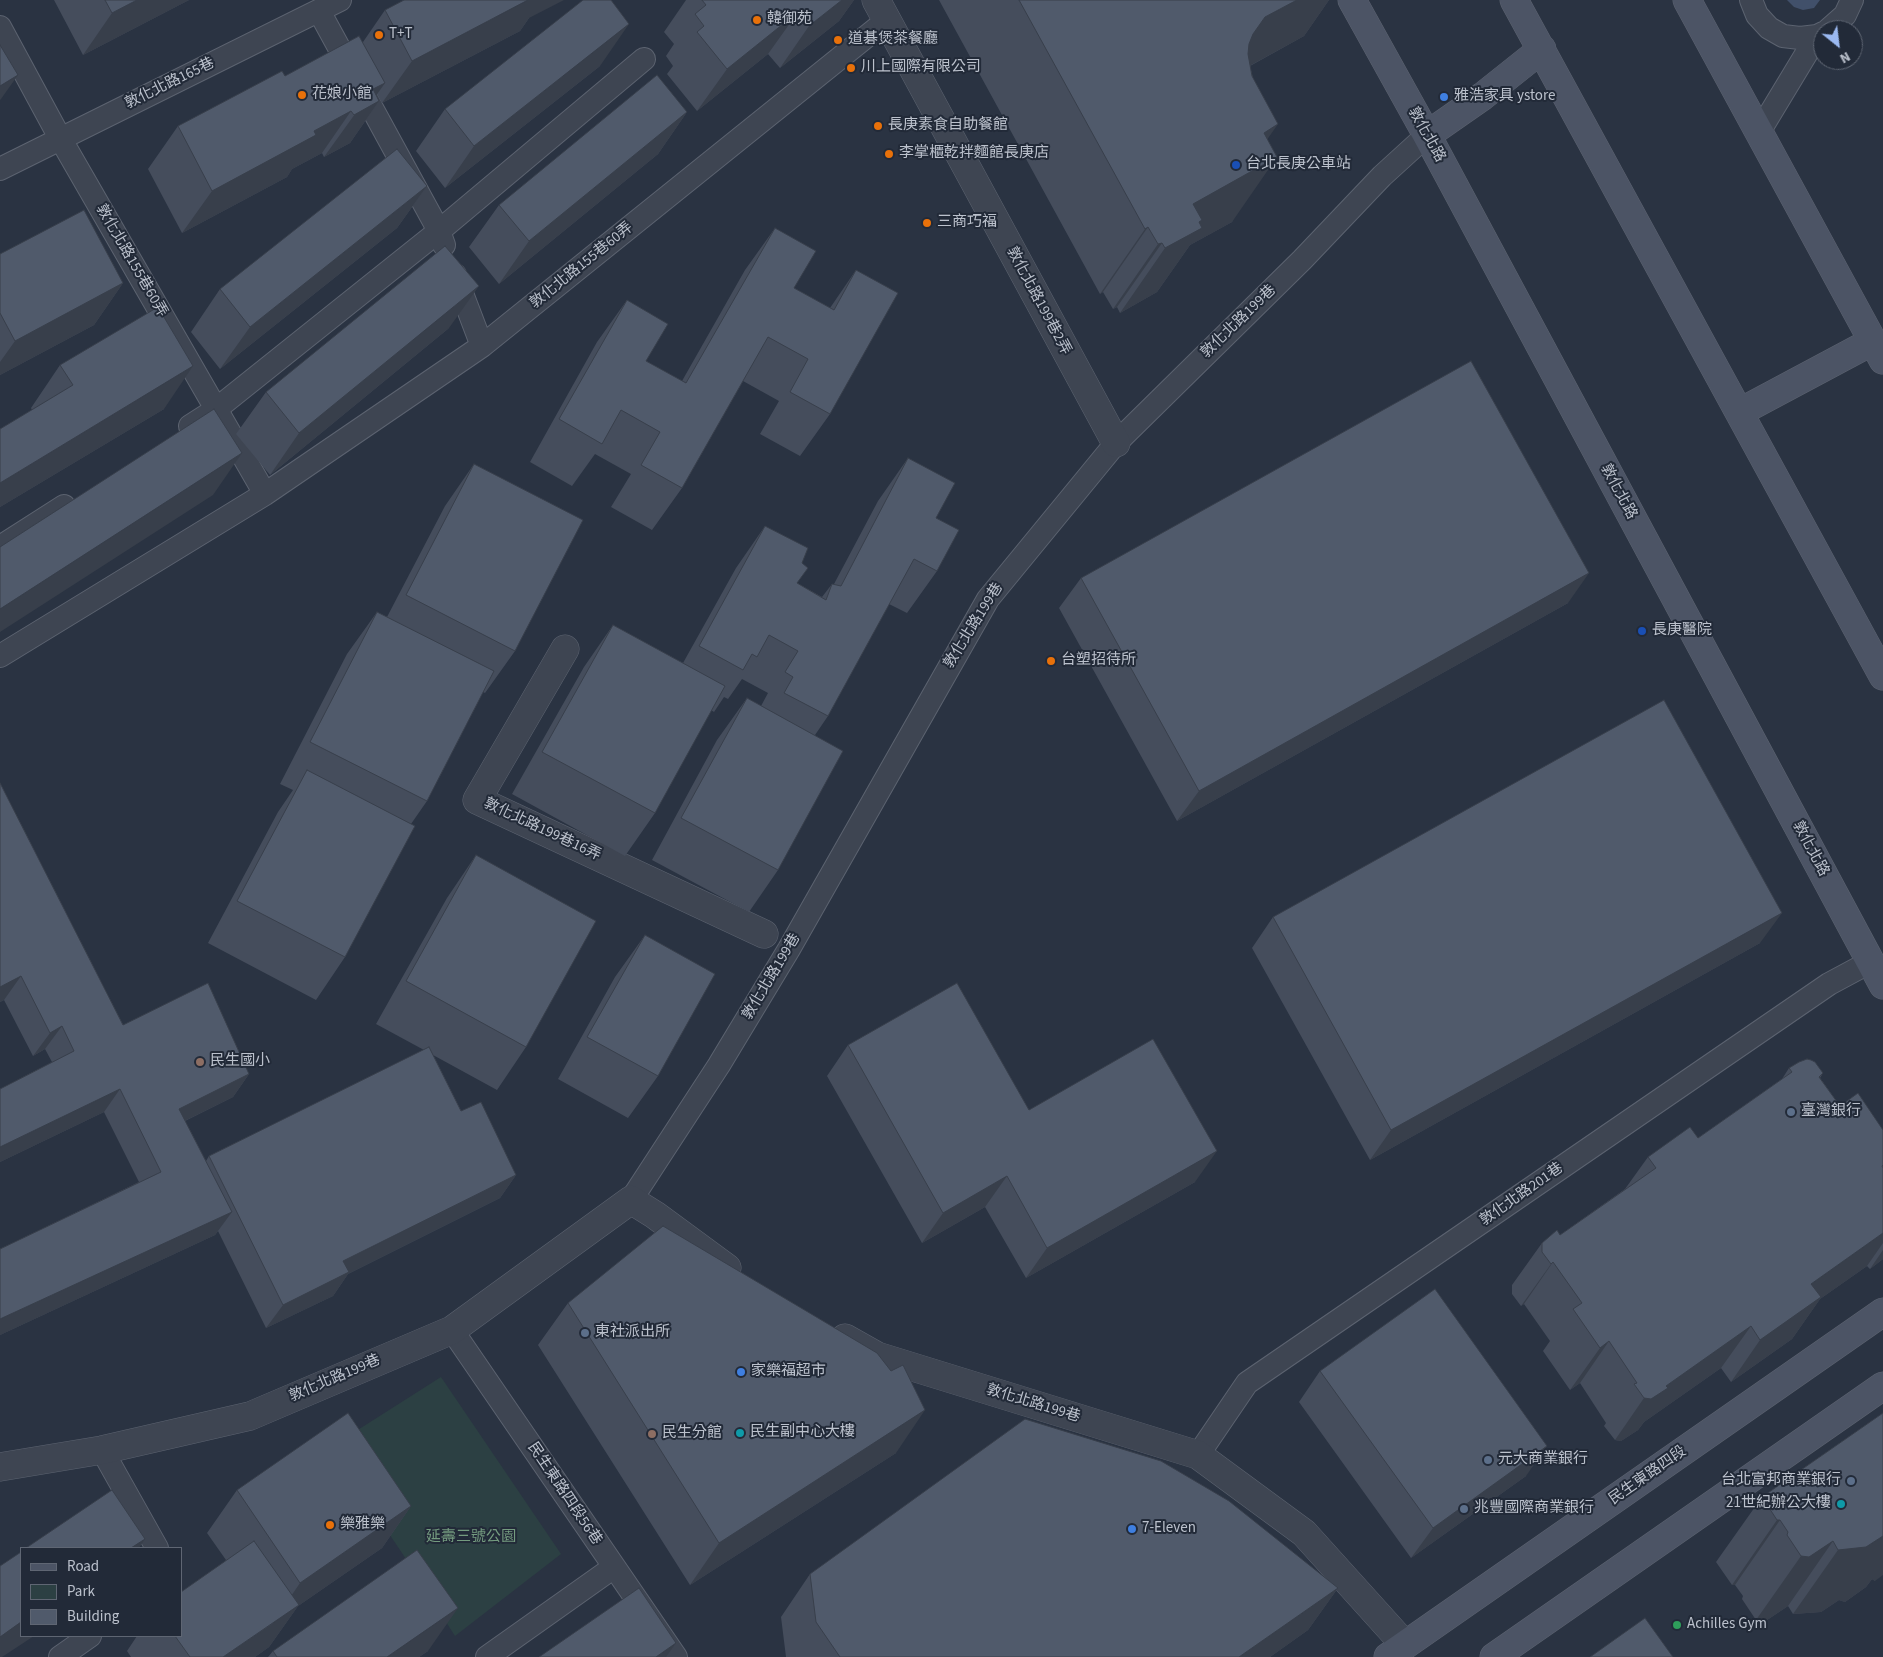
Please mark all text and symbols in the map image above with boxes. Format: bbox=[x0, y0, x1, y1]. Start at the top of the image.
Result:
place label: 韓御苑 bbox=[767, 11, 812, 29]
marker: 韓御苑 bbox=[751, 14, 763, 26]
north arrow bbox=[1813, 20, 1863, 70]
place label: T+T bbox=[389, 26, 413, 44]
marker: T+T bbox=[373, 29, 385, 41]
place label: 道碁煲茶餐廳 bbox=[848, 31, 938, 49]
marker: 道碁煲茶餐廳 bbox=[832, 34, 844, 46]
text: N bbox=[1836, 46, 1854, 68]
street label: 敦化北路165巷 bbox=[122, 55, 218, 113]
place label: 川上國際有限公司 bbox=[861, 59, 981, 77]
marker: 川上國際有限公司 bbox=[845, 62, 857, 74]
place label: 花娘小館 bbox=[312, 86, 372, 104]
place label: 雅浩家具 ystore bbox=[1454, 88, 1555, 106]
marker: 花娘小館 bbox=[296, 89, 308, 101]
marker: 雅浩家具 ystore bbox=[1438, 91, 1450, 103]
street label: 敦化北路 bbox=[1404, 104, 1448, 166]
place label: 長庚素食自助餐館 bbox=[888, 117, 1008, 135]
marker: 長庚素食自助餐館 bbox=[872, 120, 884, 132]
place label: 李掌櫃乾拌麵館長庚店 bbox=[899, 145, 1049, 163]
marker: 李掌櫃乾拌麵館長庚店 bbox=[883, 148, 895, 160]
place label: 台北長庚公車站 bbox=[1246, 156, 1351, 174]
marker: 台北長庚公車站 bbox=[1230, 159, 1242, 171]
street label: 敦化北路155巷60弄 bbox=[91, 201, 171, 321]
place label: 三商巧福 bbox=[937, 214, 997, 232]
marker: 三商巧福 bbox=[921, 217, 933, 229]
street label: 敦化北路155巷60弄 bbox=[527, 219, 637, 313]
street label: 敦化北路199巷2弄 bbox=[1002, 244, 1074, 358]
street label: 敦化北路199巷 bbox=[1198, 282, 1280, 362]
street label: 敦化北路 bbox=[1596, 461, 1640, 523]
street label: 敦化北路199巷 bbox=[941, 580, 1007, 672]
place label: 長庚醫院 bbox=[1652, 622, 1712, 640]
marker: 長庚醫院 bbox=[1636, 625, 1648, 637]
place label: 台塑招待所 bbox=[1061, 652, 1136, 670]
marker: 台塑招待所 bbox=[1045, 655, 1057, 667]
street label: 敦化北路199巷16弄 bbox=[481, 795, 603, 865]
street label: 敦化北路 bbox=[1788, 818, 1832, 880]
street label: 敦化北路199巷 bbox=[739, 931, 805, 1023]
place label: 民生國小 bbox=[210, 1053, 270, 1071]
marker: 民生國小 bbox=[194, 1056, 206, 1068]
place label: 臺灣銀行 bbox=[1801, 1103, 1861, 1121]
marker: 臺灣銀行 bbox=[1785, 1106, 1797, 1118]
street label: 敦化北路201巷 bbox=[1477, 1160, 1567, 1230]
place label: 東社派出所 bbox=[595, 1324, 670, 1342]
marker: 東社派出所 bbox=[579, 1327, 591, 1339]
street label: 敦化北路199巷 bbox=[287, 1352, 383, 1406]
place label: 家樂福超市 bbox=[751, 1363, 826, 1381]
marker: 家樂福超市 bbox=[735, 1366, 747, 1378]
street label: 敦化北路199巷 bbox=[984, 1381, 1082, 1427]
place label: 民生副中心大樓 bbox=[750, 1424, 855, 1442]
place label: 民生分館 bbox=[662, 1425, 722, 1443]
marker: 民生副中心大樓 bbox=[734, 1427, 746, 1439]
marker: 民生分館 bbox=[646, 1428, 658, 1440]
street label: 民生東路四段56巷 bbox=[523, 1439, 605, 1549]
street label: 民生東路四段 bbox=[1606, 1443, 1690, 1509]
place label: 元大商業銀行 bbox=[1498, 1451, 1588, 1469]
marker: 元大商業銀行 bbox=[1482, 1454, 1494, 1466]
place label: 台北富邦商業銀行 bbox=[1721, 1472, 1841, 1490]
marker: 台北富邦商業銀行 bbox=[1845, 1475, 1857, 1487]
place label: 21世紀辦公大樓 bbox=[1726, 1495, 1831, 1513]
marker: 21世紀辦公大樓 bbox=[1835, 1498, 1847, 1510]
place label: 兆豐國際商業銀行 bbox=[1474, 1500, 1594, 1518]
marker: 兆豐國際商業銀行 bbox=[1458, 1503, 1470, 1515]
place label: 樂雅樂 bbox=[340, 1516, 385, 1534]
marker: 樂雅樂 bbox=[324, 1519, 336, 1531]
place label: 7-Eleven bbox=[1142, 1520, 1196, 1538]
marker: 7-Eleven bbox=[1126, 1523, 1138, 1535]
park label: 延壽三號公園 bbox=[426, 1529, 516, 1547]
legend bbox=[20, 1547, 182, 1637]
text: Road bbox=[67, 1556, 99, 1577]
text: Park bbox=[67, 1581, 95, 1602]
text: Building bbox=[67, 1606, 119, 1627]
place label: Achilles Gym bbox=[1687, 1616, 1767, 1634]
marker: Achilles Gym bbox=[1671, 1619, 1683, 1631]

